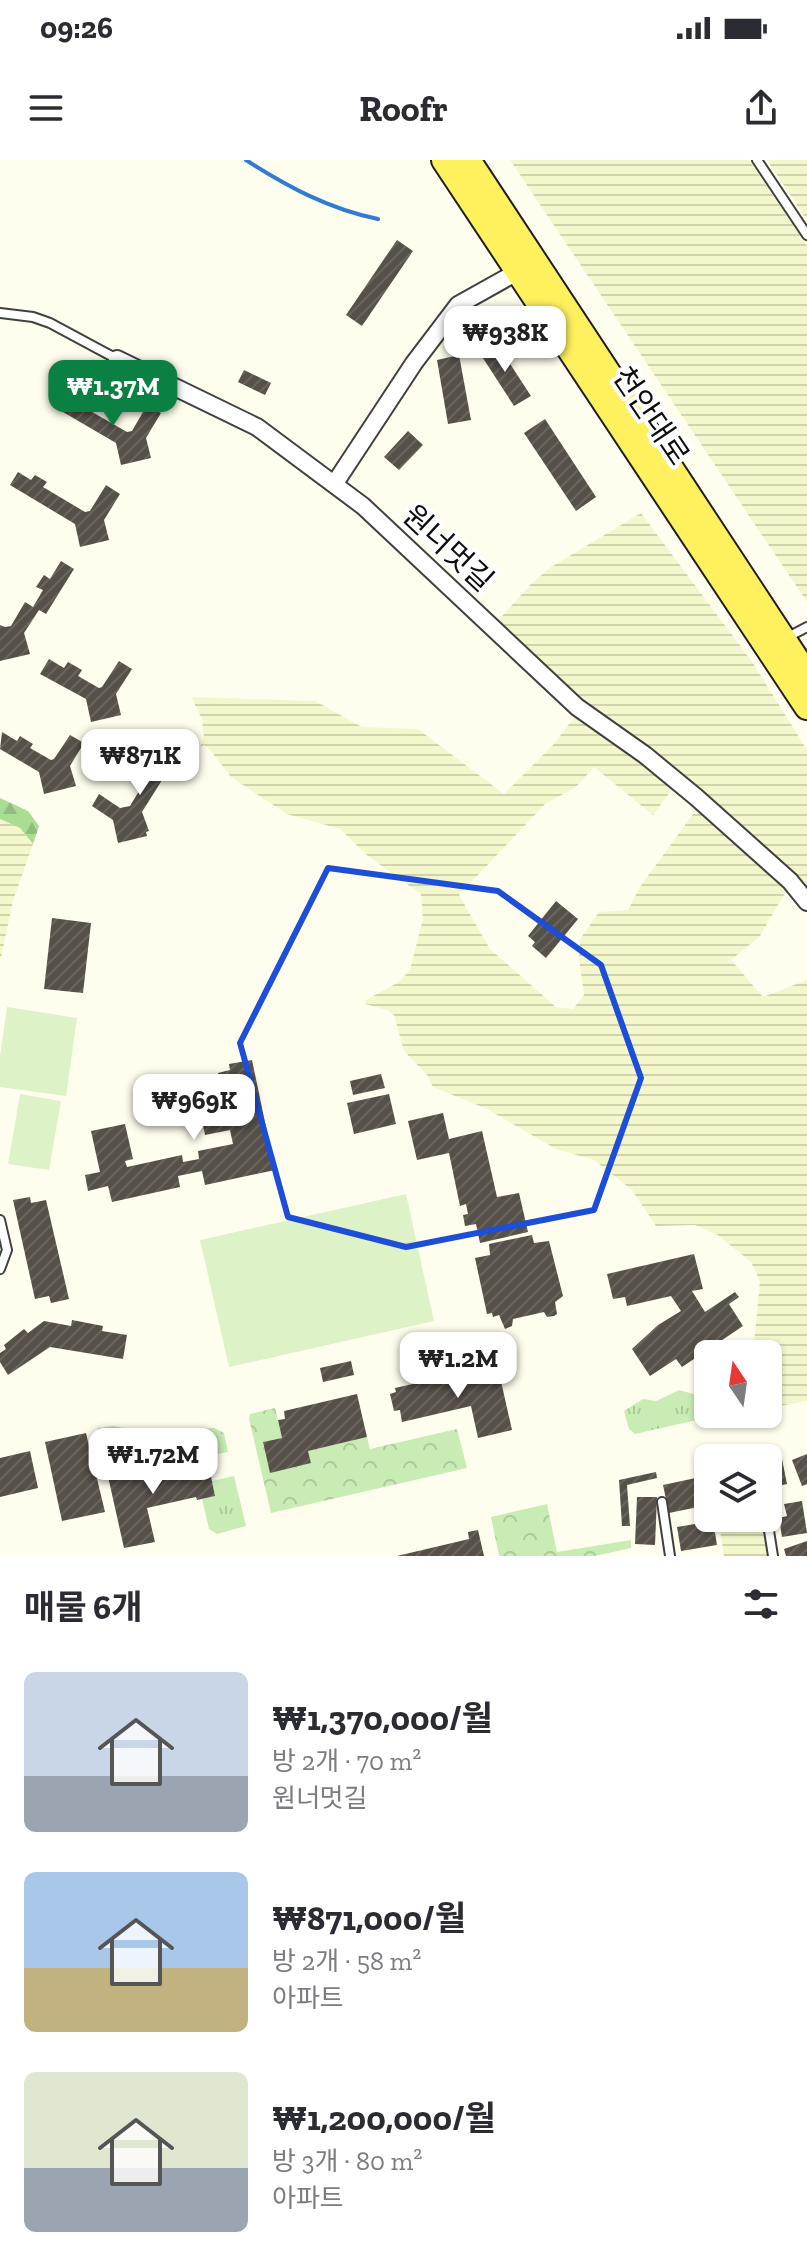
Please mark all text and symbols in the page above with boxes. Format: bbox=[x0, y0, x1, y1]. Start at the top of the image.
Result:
text: 09:26 bbox=[40, 10, 113, 46]
icon: menu bbox=[24, 86, 68, 130]
icon: share bbox=[739, 86, 783, 130]
text: Roofr bbox=[359, 87, 448, 130]
pin: ₩938K bbox=[449, 306, 561, 374]
text: ₩938K bbox=[462, 316, 548, 348]
pin: ₩1.37M bbox=[48, 360, 178, 428]
street label: 천안대로 bbox=[605, 360, 697, 472]
text: ₩1.37M bbox=[66, 370, 160, 402]
street label: 원너멋길 bbox=[395, 497, 501, 599]
pin: ₩871K bbox=[84, 729, 196, 797]
text: ₩871K bbox=[99, 739, 181, 771]
pin: ₩969K bbox=[138, 1074, 250, 1142]
text: ₩969K bbox=[151, 1084, 237, 1116]
pin: ₩1.2M bbox=[402, 1332, 514, 1400]
north arrow bbox=[694, 1340, 782, 1428]
map controls bbox=[694, 1340, 782, 1532]
text: ₩1.2M bbox=[418, 1342, 498, 1374]
pin: ₩1.72M bbox=[88, 1428, 218, 1496]
text: ₩1.72M bbox=[107, 1438, 199, 1470]
button: layers bbox=[694, 1444, 782, 1532]
icon: filters bbox=[739, 1582, 783, 1626]
text: 매물 6개 bbox=[24, 1587, 142, 1628]
text: ₩1,370,000/월 bbox=[272, 1698, 493, 1739]
icon: home bbox=[88, 1704, 184, 1800]
text: 방 2개 · 70 m² bbox=[272, 1745, 421, 1777]
text: 원너멋길 bbox=[272, 1782, 368, 1814]
text: ₩871,000/월 bbox=[272, 1898, 466, 1939]
icon: home bbox=[88, 1904, 184, 2000]
text: 방 2개 · 58 m² bbox=[272, 1945, 421, 1977]
text: 아파트 bbox=[272, 1982, 344, 2014]
text: ₩1,200,000/월 bbox=[272, 2098, 496, 2139]
icon: home bbox=[88, 2104, 184, 2200]
text: 방 3개 · 80 m² bbox=[272, 2145, 422, 2177]
text: 아파트 bbox=[272, 2182, 344, 2214]

